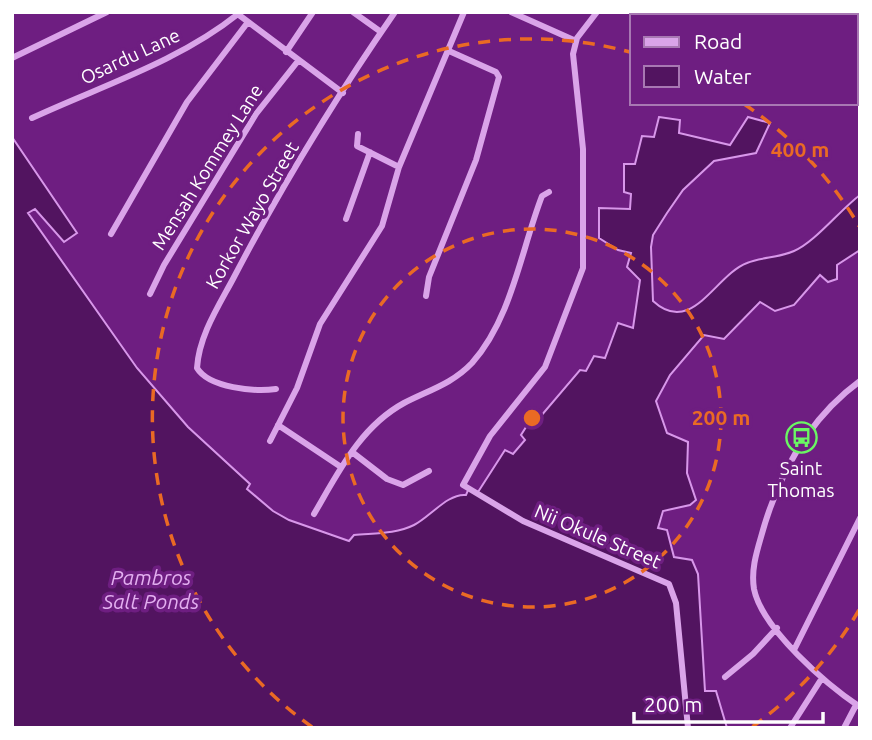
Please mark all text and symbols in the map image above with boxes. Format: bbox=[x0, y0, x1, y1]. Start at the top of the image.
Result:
legend bbox=[630, 14, 858, 105]
street label: Osardu Lane bbox=[77, 23, 183, 89]
text: Road bbox=[694, 29, 742, 53]
text: Water bbox=[694, 64, 752, 88]
street label: Mensah Kommey Lane bbox=[147, 80, 267, 254]
street label: Korkor Wayo Street bbox=[201, 137, 303, 292]
text: 400 m bbox=[771, 137, 829, 161]
text: 200 m bbox=[692, 405, 750, 429]
centre of rings bbox=[520, 406, 544, 430]
bus stop icon: Saint Thomas bbox=[784, 420, 818, 454]
place label: Saint Thomas bbox=[768, 457, 834, 501]
street label: Nii Okule Street bbox=[531, 499, 665, 573]
water label: Pambros Salt Ponds bbox=[102, 565, 200, 613]
scale bar bbox=[634, 680, 823, 724]
text: 200 m bbox=[644, 692, 702, 716]

